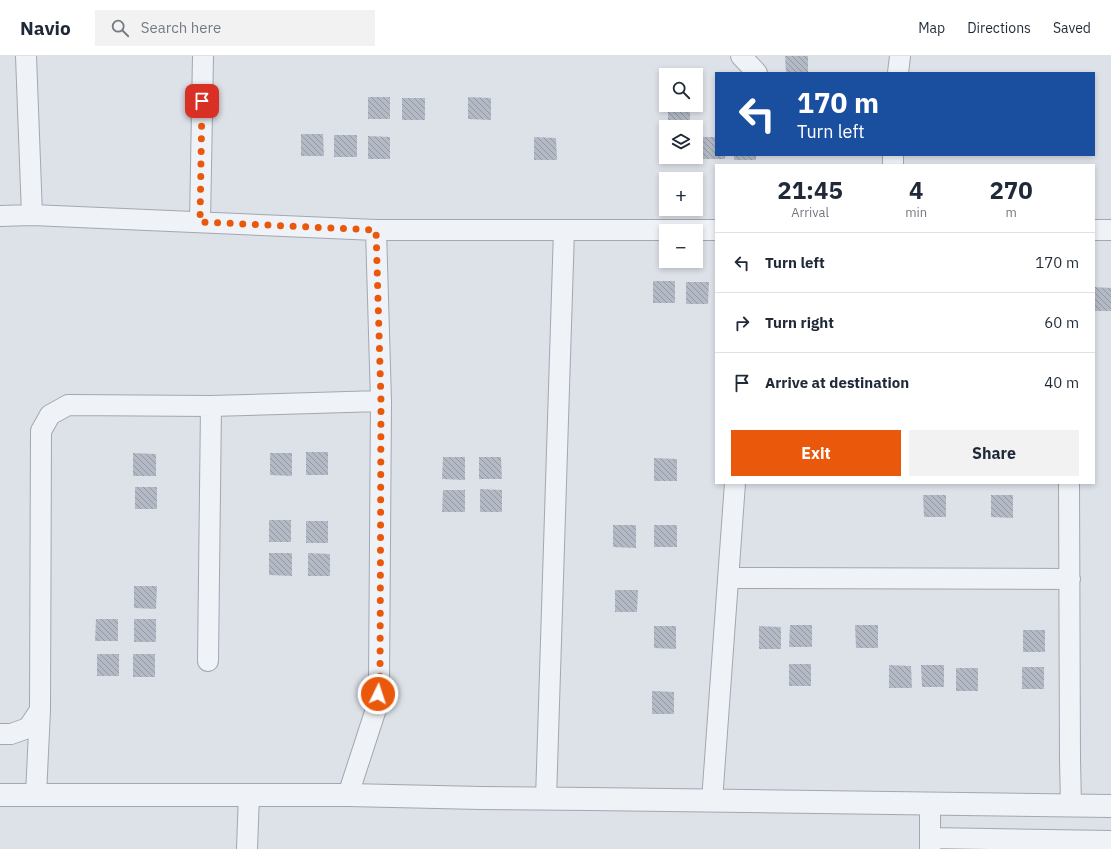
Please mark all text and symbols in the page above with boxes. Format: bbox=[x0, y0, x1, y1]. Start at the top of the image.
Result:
search box bbox=[95, 10, 375, 46]
text: Navio bbox=[20, 16, 71, 40]
icon: search bbox=[109, 17, 131, 39]
text: Search here bbox=[141, 18, 221, 37]
text: Map bbox=[918, 19, 945, 37]
text: Directions bbox=[967, 19, 1031, 37]
text: Saved bbox=[1053, 19, 1091, 37]
map controls bbox=[659, 68, 703, 268]
button: search bbox=[659, 68, 703, 112]
pin bbox=[185, 84, 219, 118]
text: 170 m bbox=[797, 84, 879, 121]
icon: left bbox=[731, 88, 783, 140]
icon: arrive bbox=[191, 90, 213, 112]
button: layers bbox=[659, 120, 703, 164]
text: Turn left bbox=[797, 120, 865, 143]
button: + bbox=[659, 172, 703, 216]
text: 21:45 bbox=[777, 174, 843, 206]
text: 4 bbox=[909, 174, 923, 206]
text: 270 bbox=[989, 174, 1033, 206]
text: Arrival bbox=[791, 204, 829, 221]
text: min bbox=[905, 204, 927, 221]
text: m bbox=[1005, 204, 1017, 221]
button: − bbox=[659, 224, 703, 268]
icon: left bbox=[731, 252, 753, 274]
text: Turn left bbox=[765, 253, 825, 272]
text: 170 m bbox=[1035, 253, 1079, 272]
icon: right bbox=[731, 312, 753, 334]
text: Turn right bbox=[765, 313, 834, 332]
text: 60 m bbox=[1044, 313, 1079, 332]
icon: arrive bbox=[731, 372, 753, 394]
text: Arrive at destination bbox=[765, 373, 909, 392]
text: 40 m bbox=[1044, 373, 1079, 392]
button: Exit bbox=[731, 430, 901, 476]
button: Share bbox=[909, 430, 1079, 476]
position arrow bbox=[357, 673, 399, 715]

